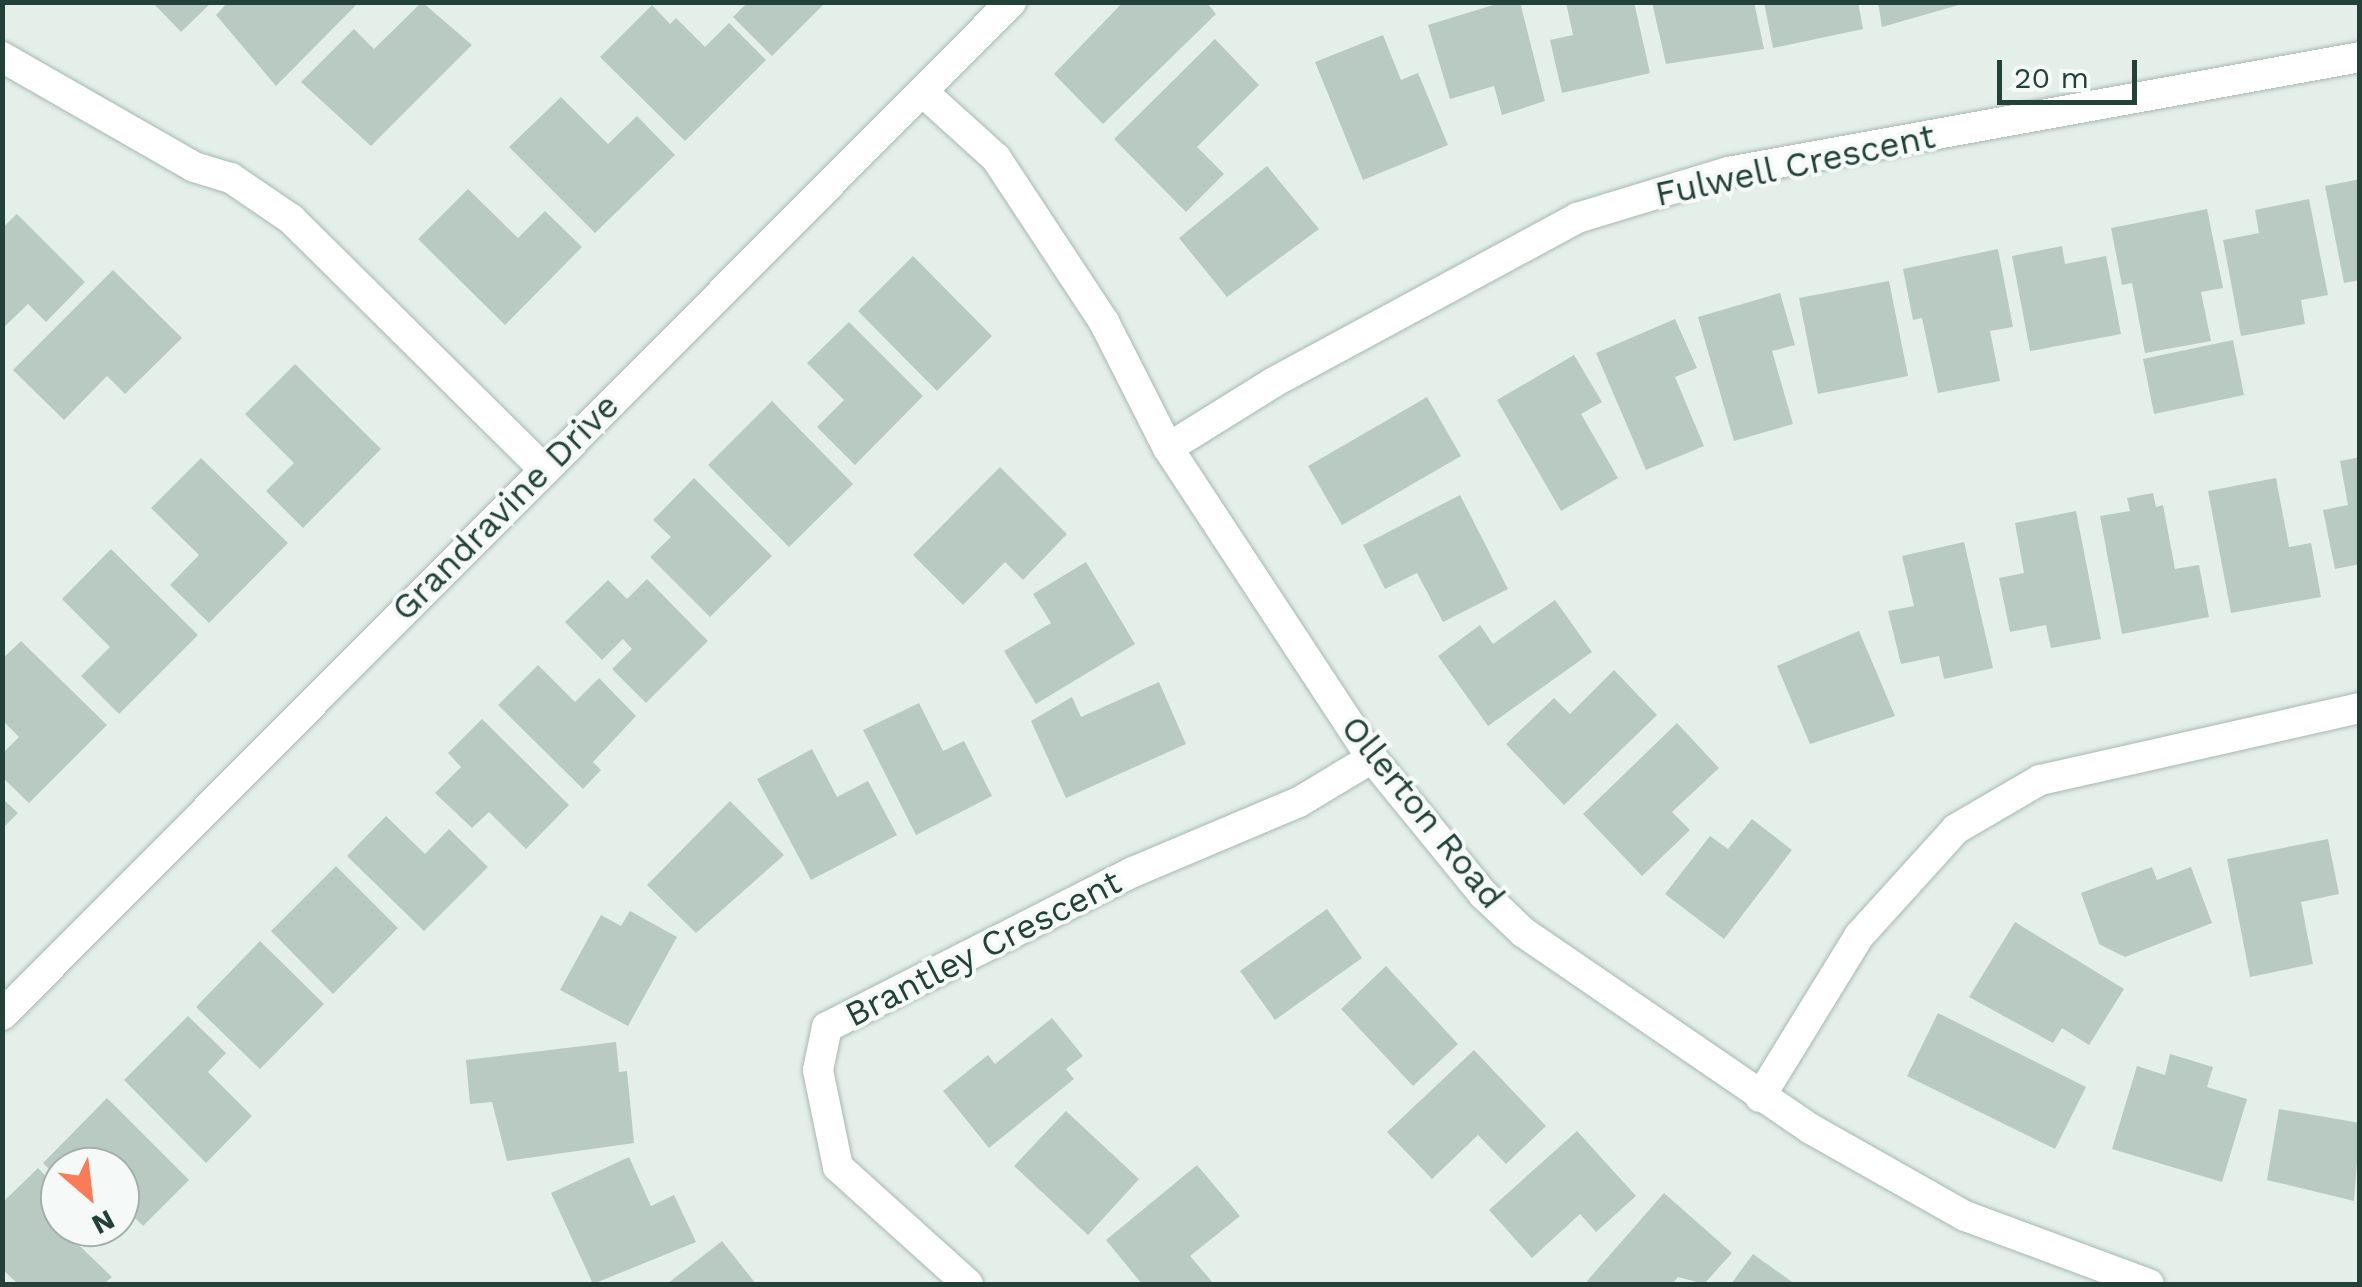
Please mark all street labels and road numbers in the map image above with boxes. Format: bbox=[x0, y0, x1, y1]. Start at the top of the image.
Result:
street label: Fulwell Crescent bbox=[1651, 115, 1939, 215]
street label: Grandravine Drive bbox=[383, 385, 627, 629]
street label: Ollerton Road bbox=[1333, 707, 1513, 917]
street label: Brantley Crescent bbox=[838, 860, 1128, 1036]

